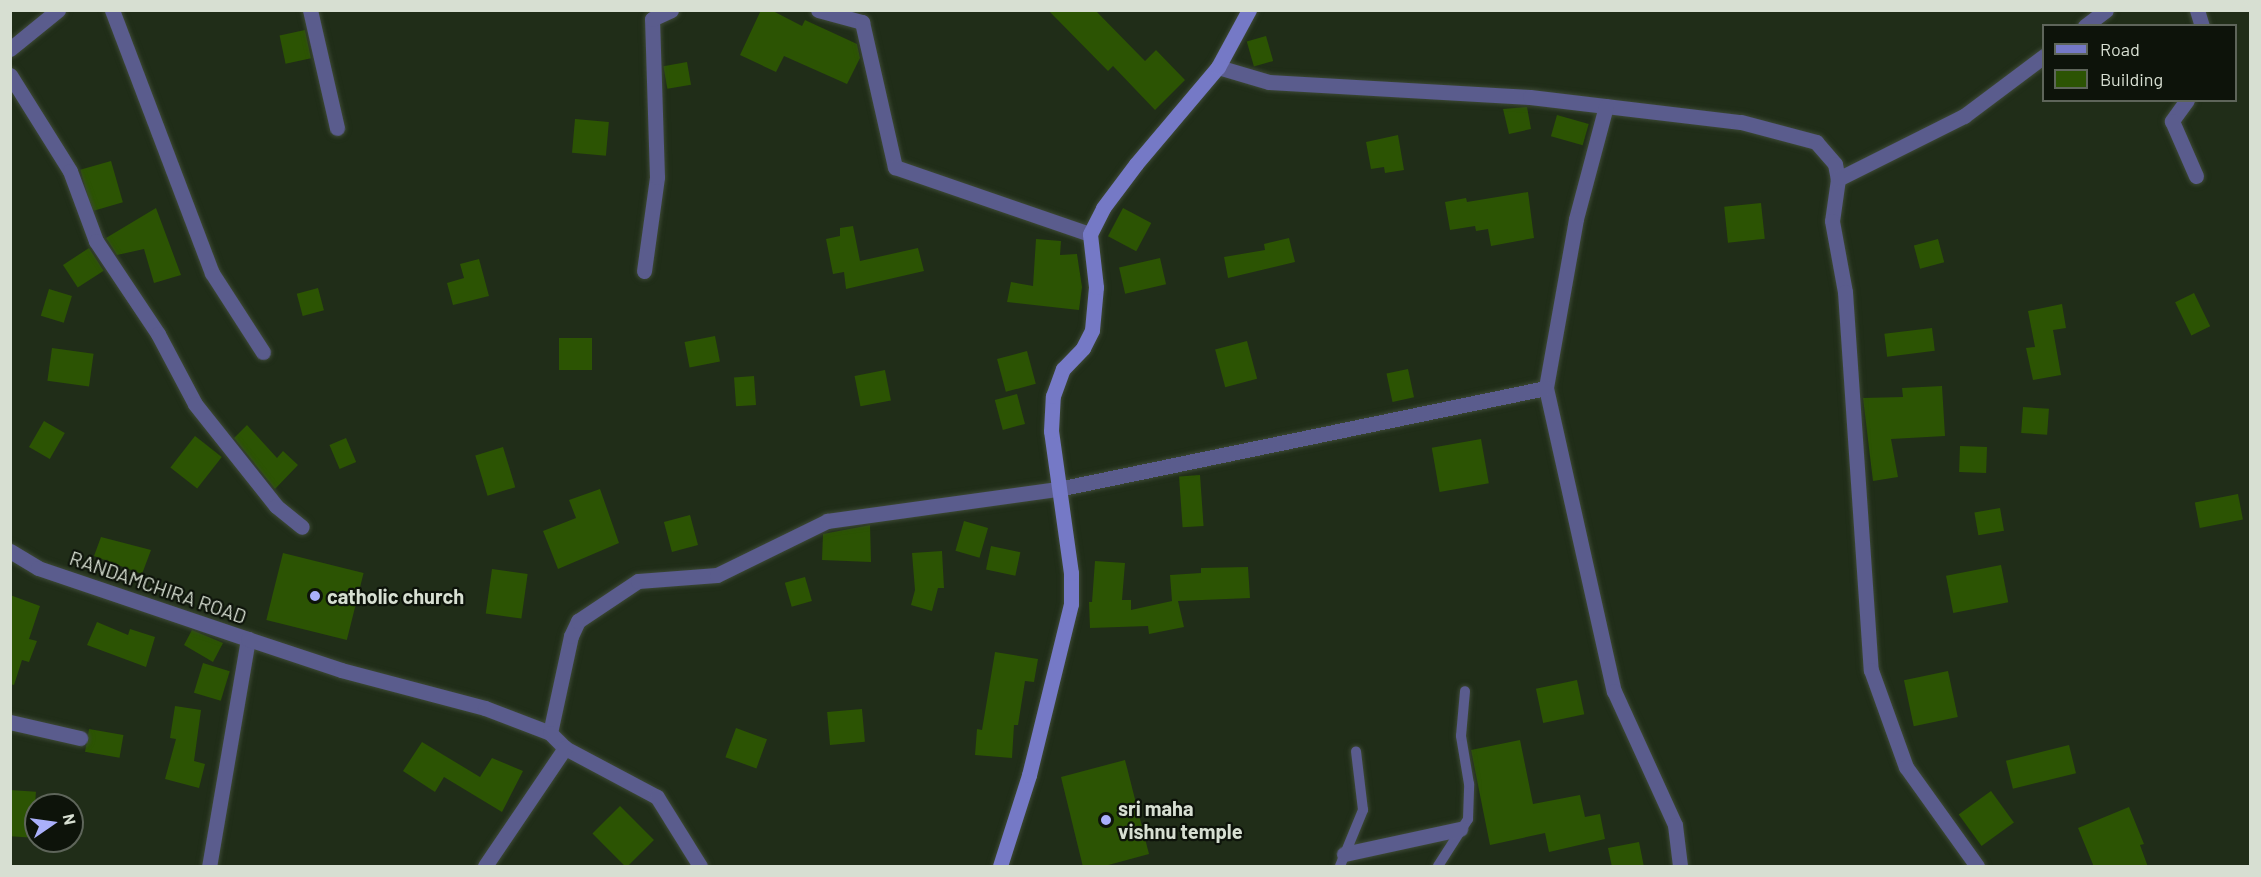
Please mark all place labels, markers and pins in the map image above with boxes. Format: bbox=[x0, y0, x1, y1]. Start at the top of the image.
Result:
place label: catholic church bbox=[327, 584, 464, 608]
marker: catholic church bbox=[308, 589, 322, 603]
place label: sri maha vishnu temple bbox=[1118, 796, 1243, 843]
marker: sri maha vishnu temple bbox=[1099, 813, 1113, 827]

